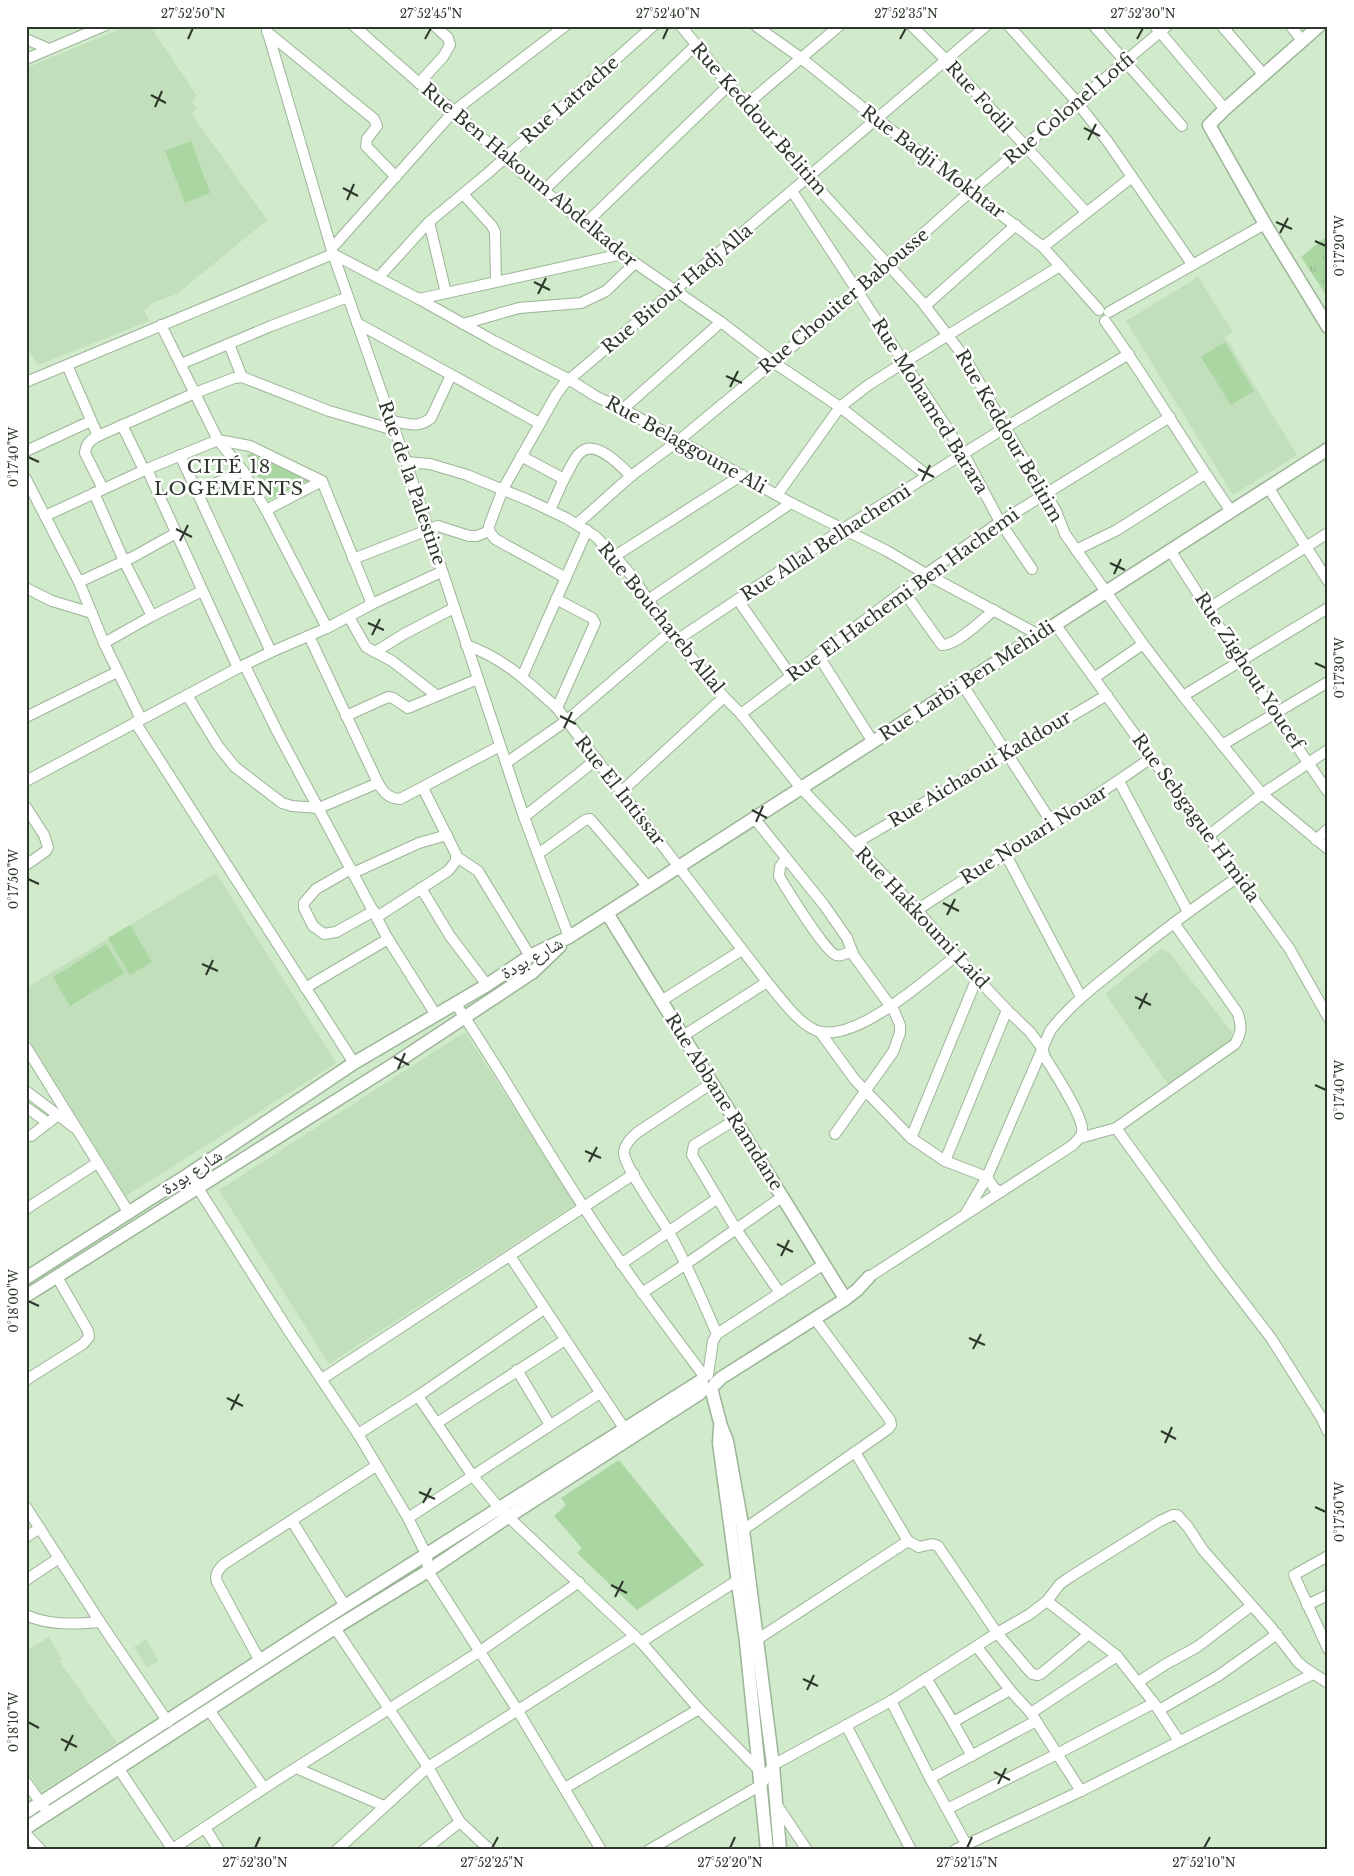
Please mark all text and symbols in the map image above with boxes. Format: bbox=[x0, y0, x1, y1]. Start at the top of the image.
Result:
text: 27°52'50"N bbox=[161, 6, 225, 21]
text: 27°52'45"N bbox=[400, 6, 463, 21]
text: 27°52'40"N bbox=[636, 6, 700, 21]
text: 27°52'35"N bbox=[874, 6, 938, 21]
text: 27°52'30"N bbox=[1110, 6, 1176, 21]
street label: Rue Keddour Belitim bbox=[687, 38, 831, 200]
street label: Rue Colonel Lotfi bbox=[1000, 48, 1139, 170]
street label: Rue Latrache bbox=[517, 52, 623, 148]
street label: Rue Fodil bbox=[941, 57, 1017, 138]
street label: Rue Ben Hakoum Abdelkader bbox=[417, 78, 641, 272]
street label: Rue Badji Mokhtar bbox=[857, 101, 1009, 223]
text: 0°17'20"W bbox=[1332, 215, 1347, 277]
street label: Rue Bitour Hadj Alla bbox=[597, 220, 757, 358]
street label: Rue Chouiter Babousse bbox=[755, 223, 933, 379]
street label: Rue Mohamed Barara bbox=[867, 314, 993, 498]
street label: Rue Keddour Belitim bbox=[951, 346, 1067, 526]
street label: Rue Belaggoune Ali bbox=[602, 392, 770, 498]
street label: Rue de la Palestine bbox=[374, 398, 450, 568]
text: 0°17'40"W bbox=[6, 426, 21, 487]
district label: CITÉ 18 LOGEMENTS bbox=[154, 455, 304, 500]
street label: Rue Allal Belhachemi bbox=[737, 480, 915, 606]
street label: Rue El Hachemi Ben Hachemi bbox=[783, 503, 1023, 687]
street label: Rue Bouchareb Allal bbox=[593, 538, 729, 698]
street label: Rue Zighout Youcef bbox=[1190, 588, 1309, 756]
street label: Rue Larbi Ben Mehidi bbox=[875, 616, 1059, 746]
text: 0°17'30"W bbox=[1332, 637, 1347, 699]
street label: Rue Aichaoui Kaddour bbox=[885, 706, 1076, 832]
street label: Rue Sebgague H'mida bbox=[1128, 730, 1264, 906]
street label: Rue El Intissar bbox=[570, 732, 670, 851]
street label: Rue Nouari Nouar bbox=[956, 781, 1112, 889]
street label: Rue Hakkoumi Laid bbox=[851, 843, 993, 993]
text: 0°17'50"W bbox=[6, 848, 21, 909]
street label: شارع بودة bbox=[497, 932, 567, 984]
street label: Rue Abbane Ramdane bbox=[660, 1009, 788, 1195]
text: 0°17'40"W bbox=[1332, 1059, 1347, 1120]
street label: شارع بودة bbox=[158, 1144, 226, 1200]
text: 0°18'00"W bbox=[6, 1268, 21, 1333]
text: 0°17'50"W bbox=[1332, 1481, 1347, 1542]
text: 0°18'10"W bbox=[6, 1691, 21, 1752]
text: 27°52'30"N bbox=[222, 1855, 288, 1870]
text: 27°52'25"N bbox=[460, 1855, 524, 1870]
text: 27°52'20"N bbox=[697, 1855, 763, 1870]
text: 27°52'15"N bbox=[936, 1855, 998, 1870]
text: 27°52'10"N bbox=[1172, 1855, 1236, 1870]

